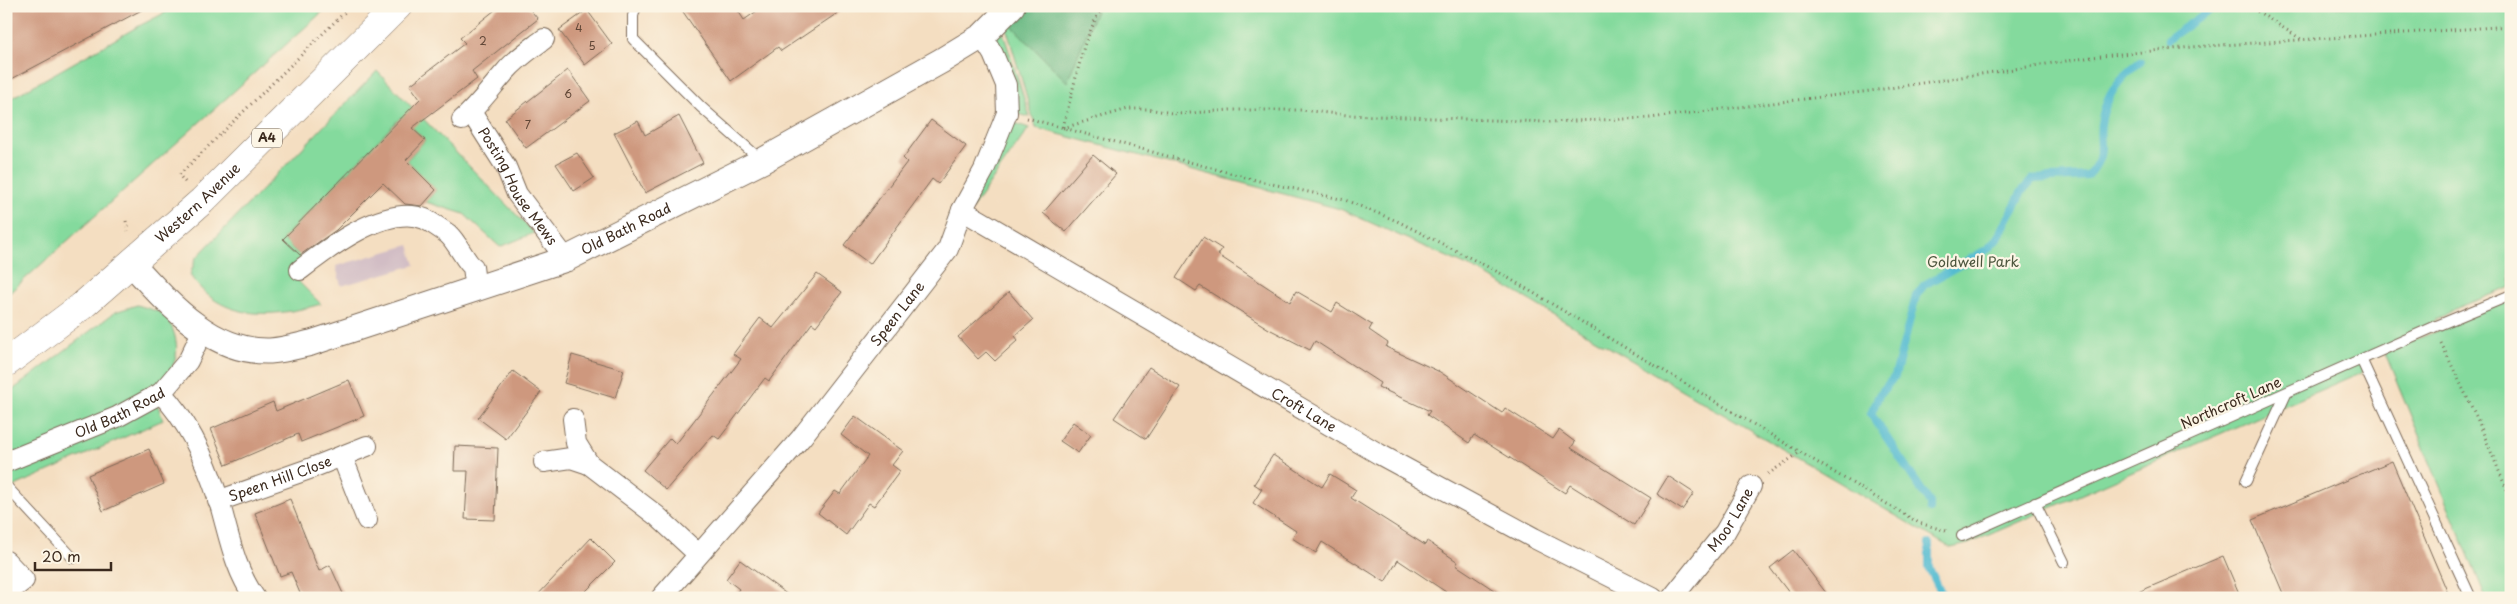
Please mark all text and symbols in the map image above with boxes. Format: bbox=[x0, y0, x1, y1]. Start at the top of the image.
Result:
house number: 4 bbox=[575, 19, 583, 36]
house number: 2 bbox=[479, 32, 487, 49]
house number: 5 bbox=[588, 37, 596, 54]
house number: 6 bbox=[564, 85, 572, 102]
house number: 7 bbox=[525, 116, 531, 133]
street label: Posting House Mews bbox=[473, 123, 563, 249]
road number: A4 bbox=[252, 128, 282, 148]
street label: Western Avenue bbox=[150, 158, 245, 247]
street label: Old Bath Road bbox=[577, 197, 674, 260]
park label: Goldwell Park bbox=[1927, 251, 2020, 272]
street label: Speen Lane bbox=[865, 276, 929, 350]
street label: Northcroft Lane bbox=[2177, 371, 2285, 434]
street label: Old Bath Road bbox=[71, 382, 169, 443]
street label: Croft Lane bbox=[1267, 382, 1341, 437]
street label: Speen Hill Close bbox=[226, 450, 335, 506]
street label: Moor Lane bbox=[1702, 483, 1758, 556]
scale bar bbox=[35, 539, 111, 571]
text: 20 m bbox=[42, 544, 81, 567]

